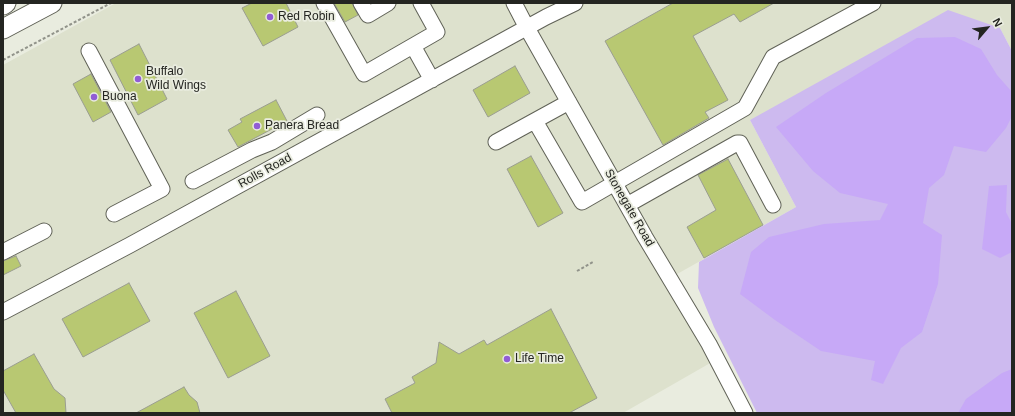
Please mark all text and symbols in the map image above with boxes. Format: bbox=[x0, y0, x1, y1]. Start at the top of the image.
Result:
north arrow bbox=[967, 8, 1007, 48]
place label: Red Robin bbox=[278, 10, 335, 24]
marker: Red Robin bbox=[265, 12, 275, 22]
text: N bbox=[990, 16, 1005, 29]
place label: Buffalo Wild Wings bbox=[146, 65, 206, 93]
marker: Buffalo Wild Wings bbox=[133, 74, 143, 84]
place label: Buona bbox=[102, 90, 137, 104]
marker: Buona bbox=[89, 92, 99, 102]
place label: Panera Bread bbox=[265, 119, 339, 133]
marker: Panera Bread bbox=[252, 121, 262, 131]
street label: Rolls Road bbox=[236, 150, 294, 192]
street label: Stonegate Road bbox=[601, 167, 657, 249]
place label: Life Time bbox=[515, 352, 564, 366]
marker: Life Time bbox=[502, 354, 512, 364]

